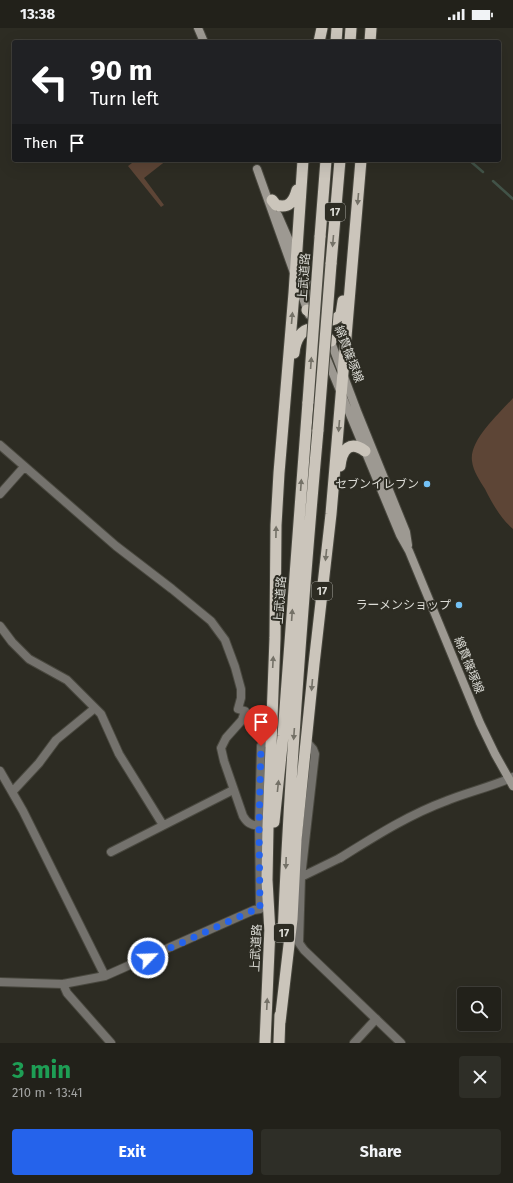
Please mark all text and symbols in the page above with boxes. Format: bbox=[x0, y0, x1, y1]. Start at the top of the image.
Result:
text: 13:38 bbox=[20, 5, 55, 23]
text: 90 m bbox=[90, 54, 152, 87]
icon: left bbox=[24, 56, 76, 108]
text: Turn left bbox=[90, 88, 159, 110]
icon: arrive bbox=[66, 132, 88, 154]
text: Then bbox=[24, 134, 58, 152]
one-way arrow bbox=[354, 193, 361, 205]
road number: 17 bbox=[325, 203, 345, 221]
one-way arrow bbox=[329, 235, 336, 247]
street label: 上武道路 bbox=[295, 253, 313, 301]
one-way arrow bbox=[288, 312, 295, 324]
street label: 綿貫篠塚線 bbox=[332, 323, 366, 385]
one-way arrow bbox=[308, 357, 315, 369]
one-way arrow bbox=[335, 420, 342, 432]
place label: セブンイレブン bbox=[335, 477, 419, 491]
one-way arrow bbox=[298, 479, 305, 491]
marker: セブンイレブン bbox=[422, 479, 432, 489]
one-way arrow bbox=[273, 525, 279, 538]
one-way arrow bbox=[323, 549, 330, 562]
street label: 上武道路 bbox=[271, 576, 289, 624]
road number: 17 bbox=[312, 582, 332, 600]
place label: ラーメンショップ bbox=[355, 598, 451, 612]
marker: ラーメンショップ bbox=[454, 600, 464, 610]
one-way arrow bbox=[288, 609, 295, 621]
street label: 綿貫篠塚線 bbox=[451, 635, 487, 695]
one-way arrow bbox=[270, 656, 277, 668]
one-way arrow bbox=[308, 679, 315, 691]
pin bbox=[244, 705, 278, 746]
icon: arrive bbox=[250, 711, 272, 733]
one-way arrow bbox=[291, 728, 298, 740]
one-way arrow bbox=[275, 780, 281, 792]
one-way arrow bbox=[283, 857, 289, 870]
street label: 上武道路 bbox=[248, 924, 264, 972]
road number: 17 bbox=[274, 924, 294, 942]
position arrow bbox=[127, 937, 169, 979]
map controls bbox=[457, 987, 501, 1031]
button: search bbox=[457, 987, 501, 1031]
one-way arrow bbox=[263, 998, 270, 1010]
text: 3 min bbox=[12, 1056, 71, 1084]
button: close bbox=[459, 1056, 501, 1098]
text: 210 m · 13:41 bbox=[12, 1085, 83, 1100]
button: Exit bbox=[12, 1129, 253, 1175]
button: Share bbox=[261, 1129, 501, 1175]

